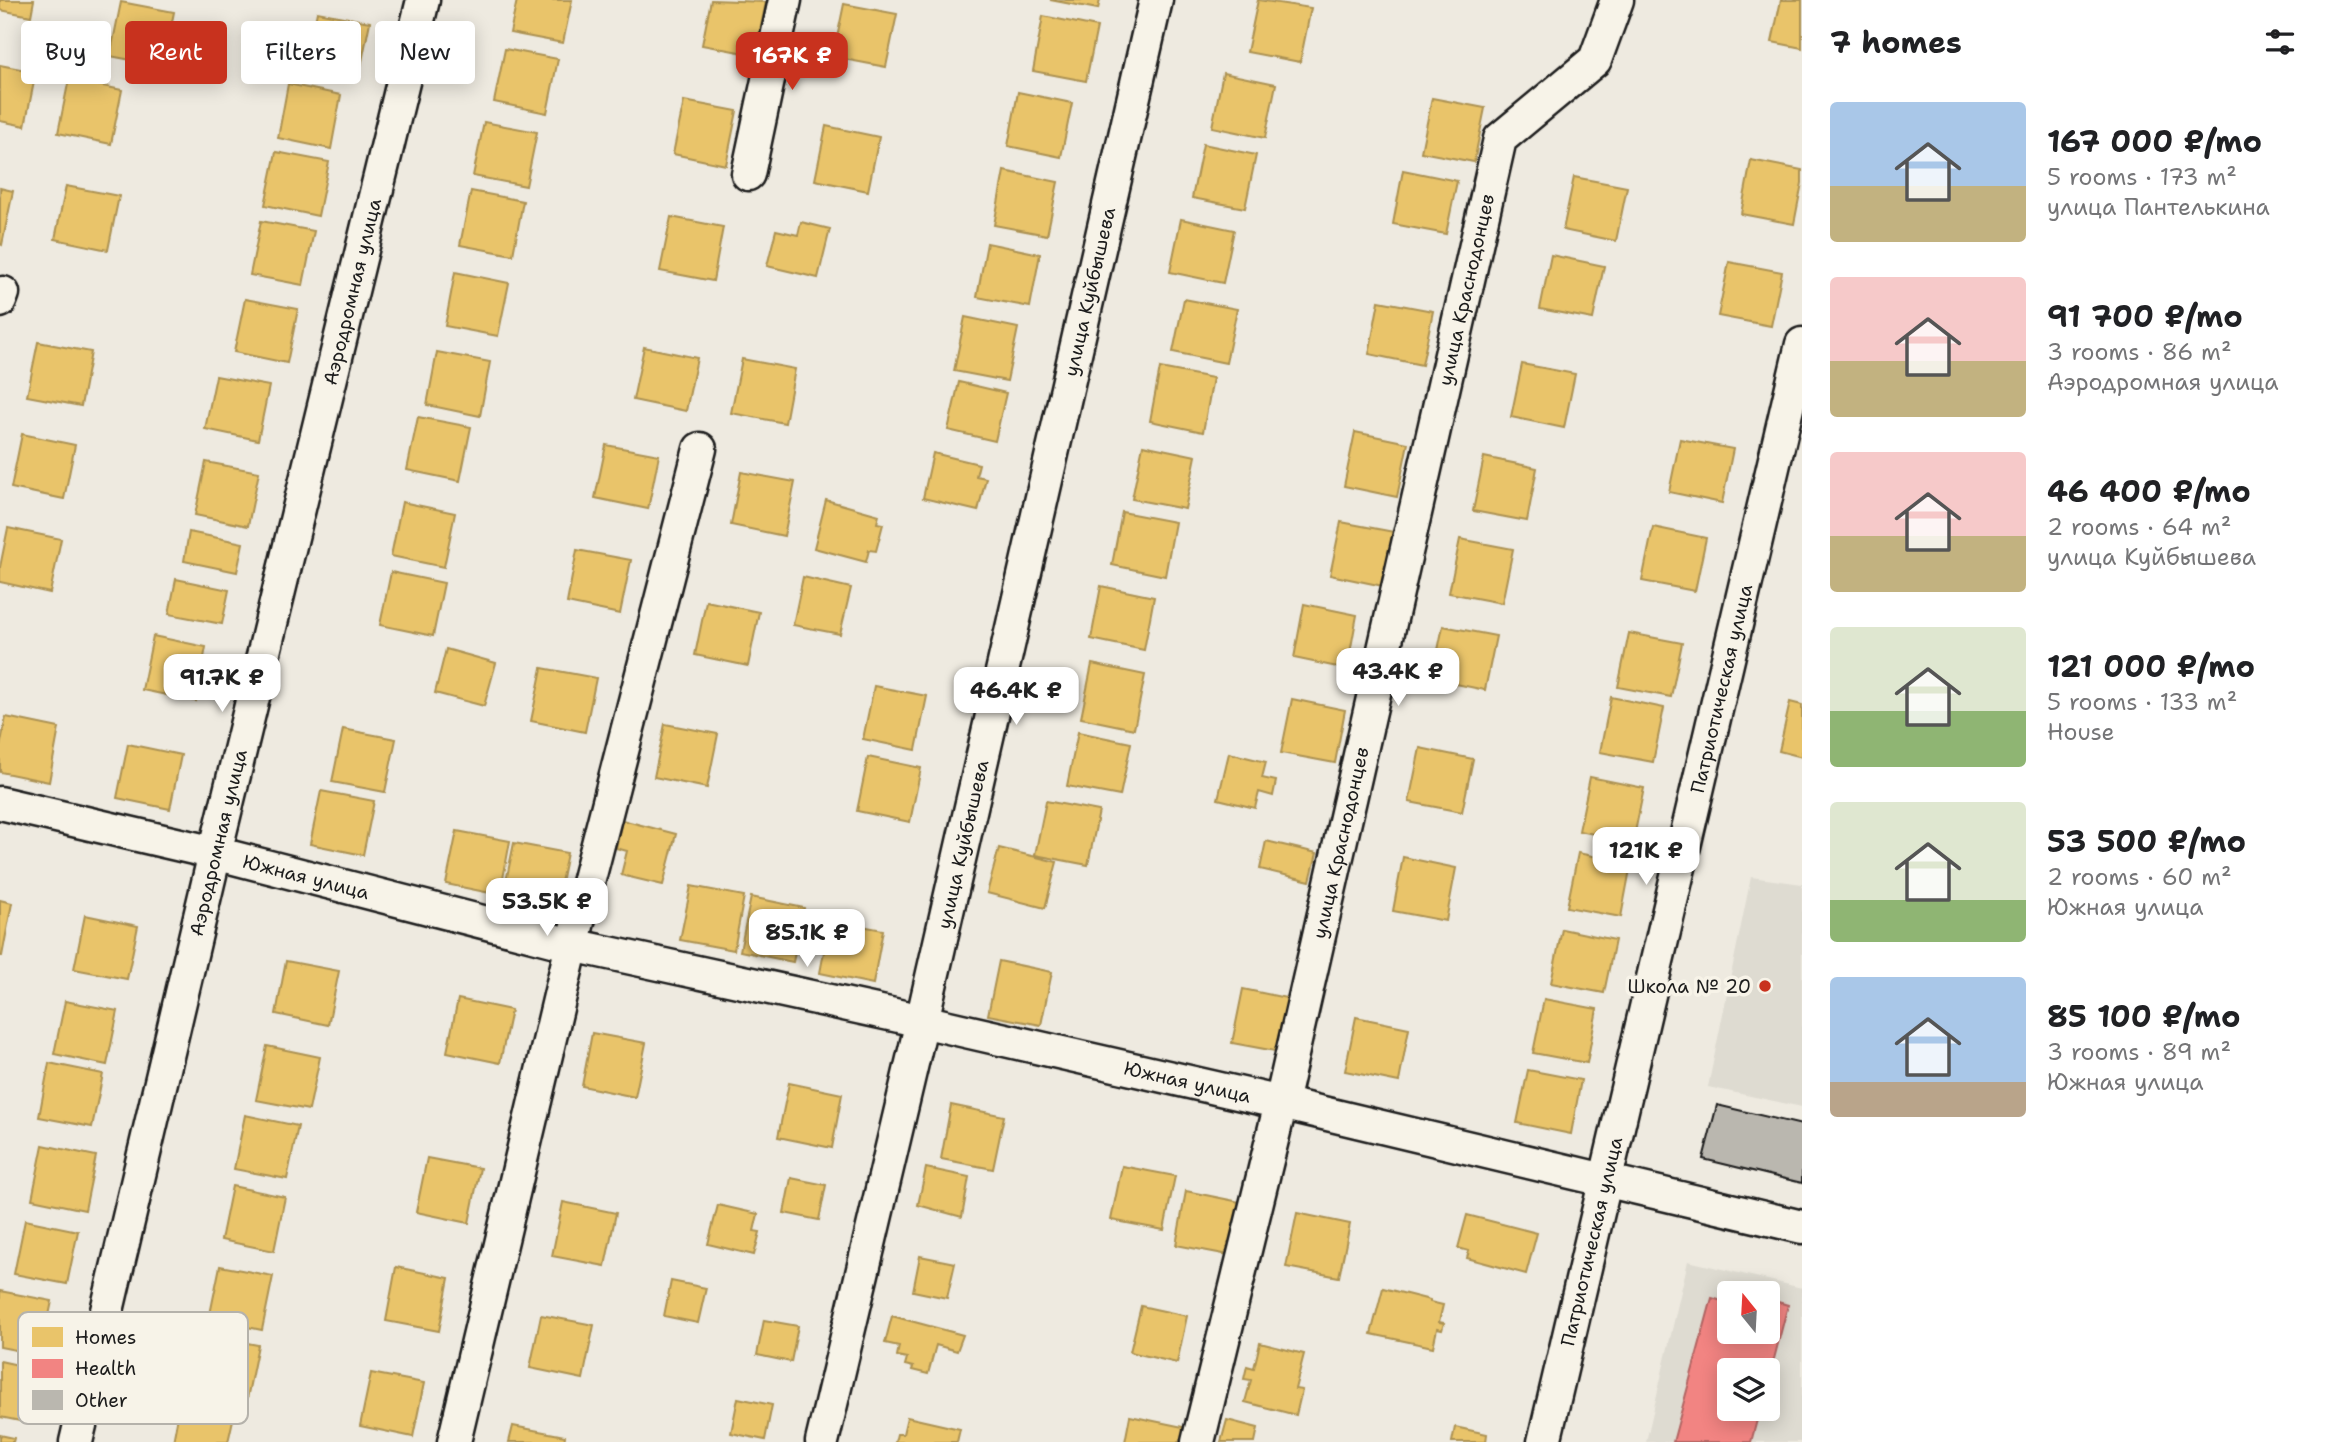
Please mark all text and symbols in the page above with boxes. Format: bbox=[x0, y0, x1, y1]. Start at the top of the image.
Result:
chip: Buy bbox=[21, 21, 111, 84]
chip: Rent bbox=[125, 21, 227, 84]
chip: Filters bbox=[241, 21, 361, 84]
chip: New bbox=[375, 21, 475, 84]
text: 7 homes bbox=[1830, 22, 1962, 63]
icon: filters bbox=[2261, 23, 2299, 61]
pin: 167K ₽ bbox=[735, 32, 849, 92]
text: 167K ₽ bbox=[752, 40, 832, 70]
text: 167 000 ₽/mo bbox=[2047, 121, 2262, 162]
icon: home bbox=[1886, 130, 1970, 214]
text: 5 rooms · 173 m² bbox=[2047, 162, 2237, 192]
street label: улица Краснодонцев bbox=[1432, 191, 1500, 388]
text: улица Пантелькина bbox=[2047, 192, 2270, 222]
street label: Аэродромная улица bbox=[317, 195, 387, 388]
street label: улица Куйбышева bbox=[1058, 204, 1121, 379]
text: 91 700 ₽/mo bbox=[2047, 296, 2243, 337]
icon: home bbox=[1886, 305, 1970, 389]
text: 3 rooms · 86 m² bbox=[2047, 337, 2232, 367]
text: Аэродромная улица bbox=[2047, 367, 2279, 397]
text: 46 400 ₽/mo bbox=[2047, 471, 2251, 512]
icon: home bbox=[1886, 480, 1970, 564]
text: 2 rooms · 64 m² bbox=[2047, 512, 2231, 542]
text: улица Куйбышева bbox=[2047, 542, 2256, 572]
street label: Патриотическая улица bbox=[1684, 581, 1758, 796]
text: 121 000 ₽/mo bbox=[2047, 646, 2255, 687]
pin: 43.4K ₽ bbox=[1333, 648, 1463, 708]
pin: 91.7K ₽ bbox=[157, 654, 287, 714]
icon: home bbox=[1886, 655, 1970, 739]
text: 43.4K ₽ bbox=[1352, 656, 1444, 686]
text: 91.7K ₽ bbox=[180, 662, 264, 692]
pin: 46.4K ₽ bbox=[951, 668, 1081, 727]
text: 46.4K ₽ bbox=[970, 675, 1062, 705]
text: 5 rooms · 133 m² bbox=[2047, 687, 2237, 717]
text: House bbox=[2047, 717, 2115, 747]
street label: улица Краснодонцев bbox=[1306, 744, 1374, 941]
street label: Аэродромная улица bbox=[183, 746, 252, 939]
street label: улица Куйбышева bbox=[931, 757, 994, 931]
text: 53 500 ₽/mo bbox=[2047, 821, 2246, 862]
pin: 121K ₽ bbox=[1589, 828, 1703, 887]
icon: home bbox=[1886, 830, 1970, 914]
text: 121K ₽ bbox=[1609, 835, 1683, 865]
street label: Южная улица bbox=[240, 848, 372, 905]
text: 2 rooms · 60 m² bbox=[2047, 862, 2232, 892]
pin: 53.5K ₽ bbox=[482, 878, 612, 938]
text: 53.5K ₽ bbox=[502, 886, 592, 916]
text: Южная улица bbox=[2047, 892, 2204, 922]
pin: 85.1K ₽ bbox=[742, 909, 872, 969]
text: 85.1K ₽ bbox=[765, 917, 849, 947]
place label: Школа № 20 bbox=[1628, 974, 1751, 999]
marker: Школа № 20 bbox=[1757, 978, 1773, 994]
text: 85 100 ₽/mo bbox=[2047, 996, 2241, 1037]
icon: home bbox=[1886, 1005, 1970, 1089]
text: 3 rooms · 89 m² bbox=[2047, 1037, 2231, 1067]
street label: Южная улица bbox=[1122, 1055, 1254, 1108]
text: Южная улица bbox=[2047, 1067, 2204, 1097]
street label: Патриотическая улица bbox=[1554, 1134, 1628, 1349]
north arrow bbox=[1717, 1281, 1780, 1344]
map controls bbox=[1717, 1281, 1780, 1421]
legend bbox=[18, 1312, 248, 1424]
text: Homes bbox=[75, 1325, 136, 1350]
text: Health bbox=[75, 1356, 136, 1381]
button: layers bbox=[1717, 1358, 1780, 1421]
text: Other bbox=[75, 1388, 128, 1413]

